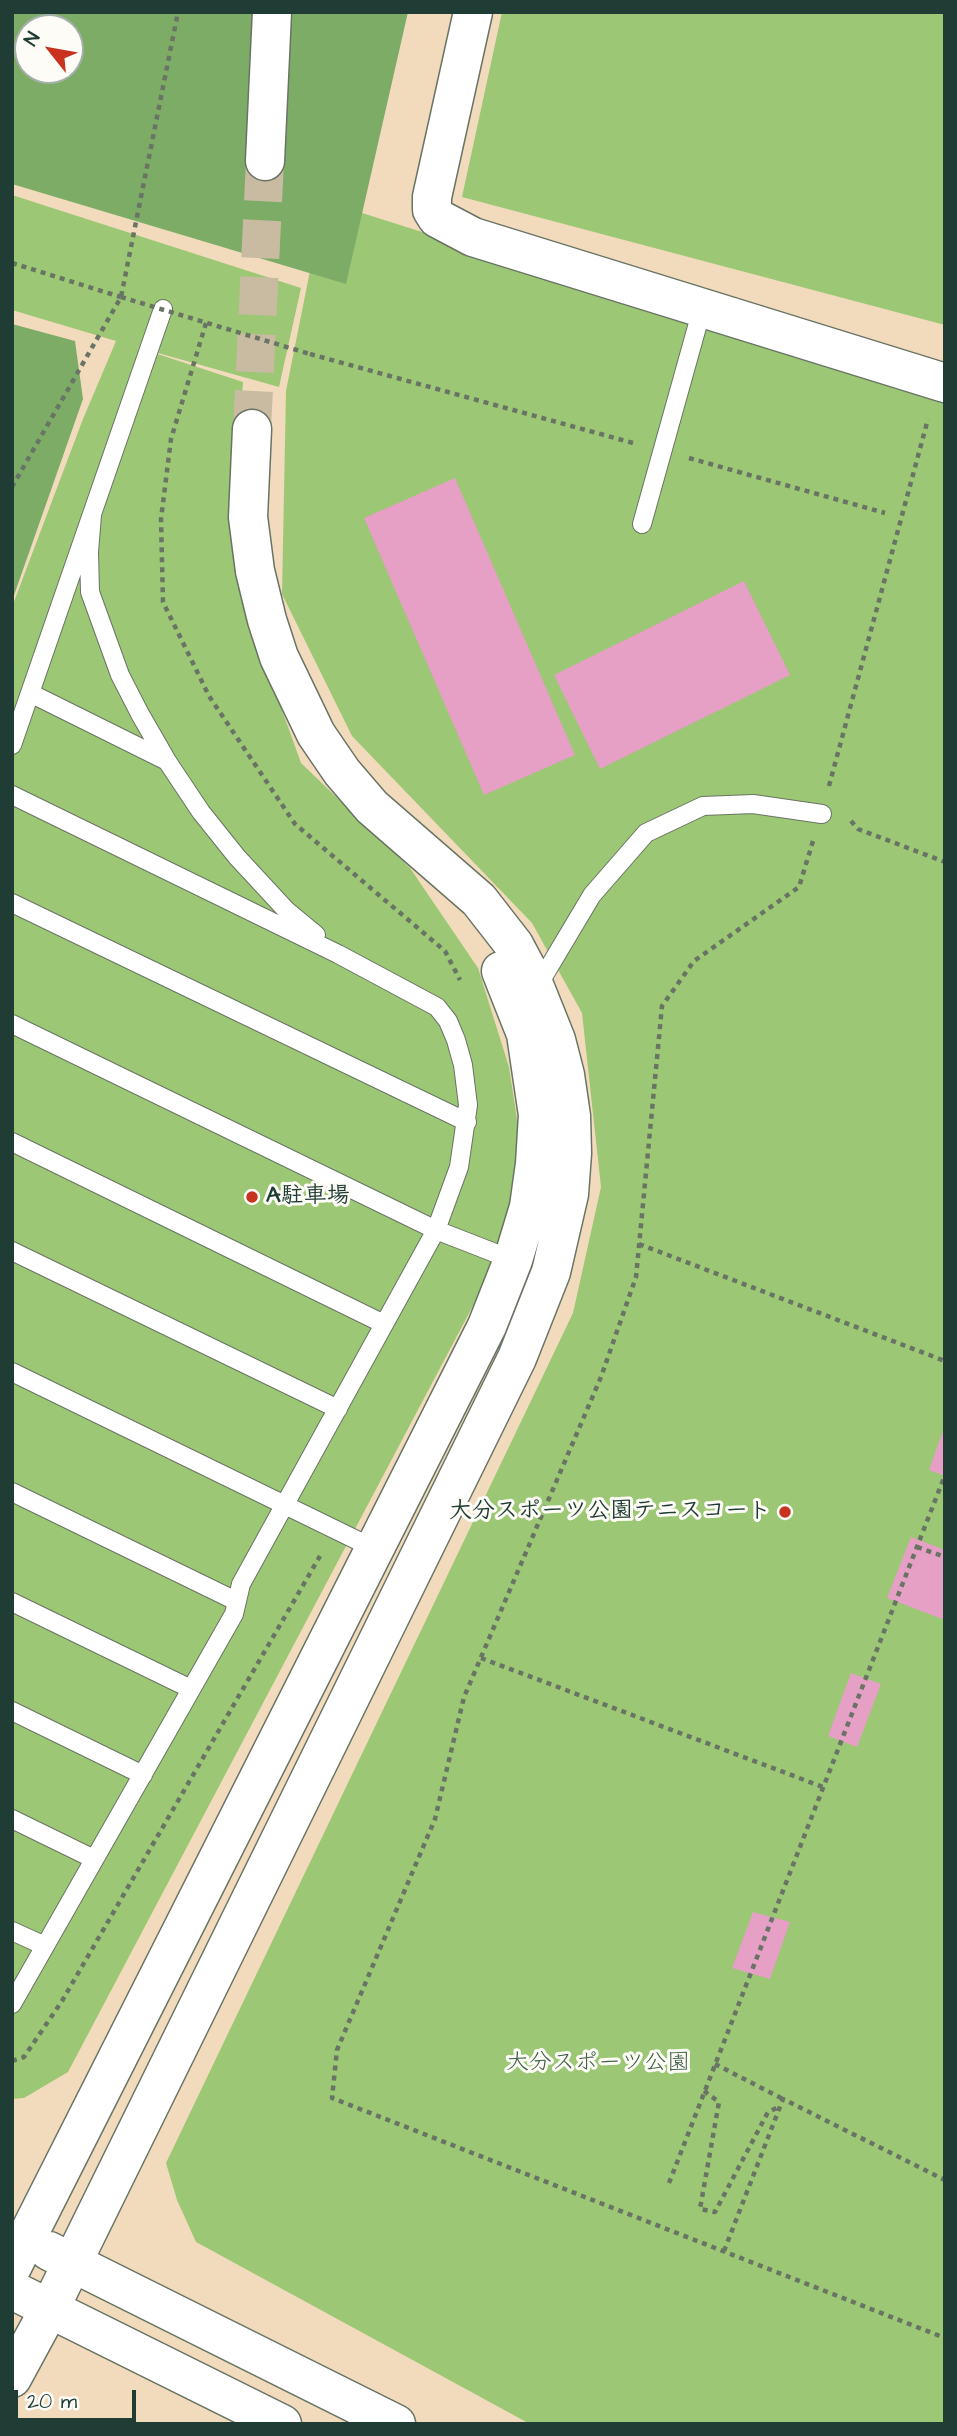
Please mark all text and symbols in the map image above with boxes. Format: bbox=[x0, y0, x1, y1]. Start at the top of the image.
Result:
north arrow bbox=[14, 14, 84, 84]
text: N bbox=[18, 27, 47, 51]
place label: A駐車場 bbox=[266, 1183, 350, 1211]
marker: A駐車場 bbox=[244, 1189, 260, 1205]
place label: 大分スポーツ公園テニスコート bbox=[449, 1498, 771, 1526]
marker: 大分スポーツ公園テニスコート bbox=[777, 1504, 793, 1520]
park label: 大分スポーツ公園 bbox=[506, 2050, 690, 2078]
scale bar bbox=[18, 2376, 140, 2420]
text: 20 m bbox=[27, 2387, 77, 2416]

